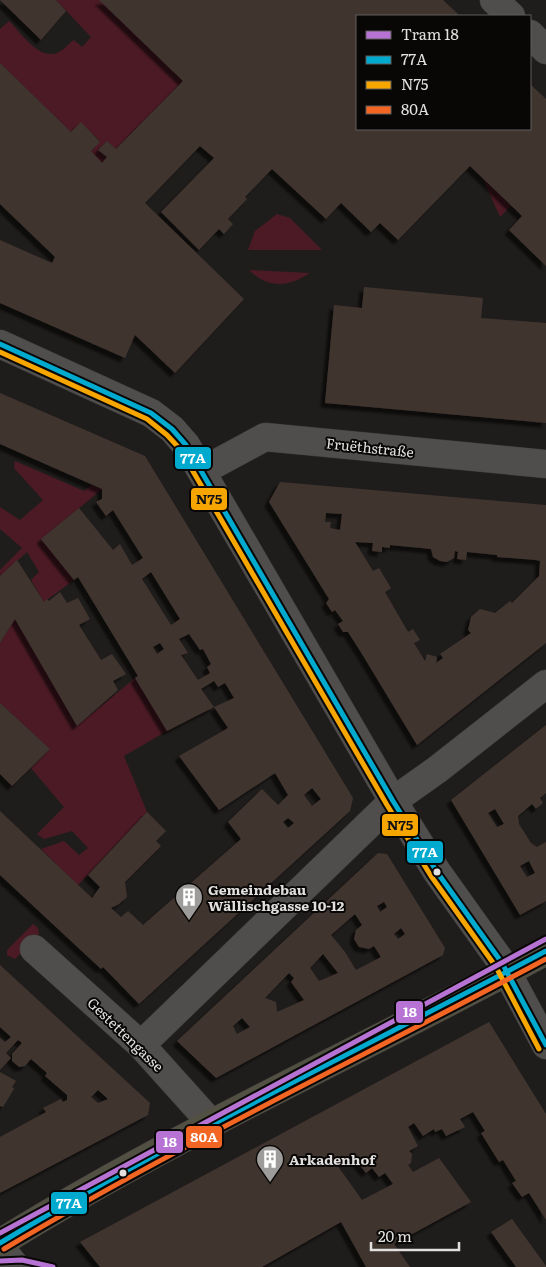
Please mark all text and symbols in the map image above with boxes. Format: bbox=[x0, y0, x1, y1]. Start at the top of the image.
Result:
legend bbox=[356, 15, 531, 130]
text: Tram 18 bbox=[401, 22, 459, 45]
text: 77A bbox=[401, 47, 427, 70]
text: N75 bbox=[401, 72, 429, 95]
text: 80A bbox=[401, 97, 429, 120]
street label: Fruëthstraße bbox=[325, 432, 415, 462]
line badge: 77A bbox=[174, 446, 212, 470]
text: 77A bbox=[180, 447, 206, 467]
line badge: N75 bbox=[190, 487, 228, 511]
text: N75 bbox=[196, 488, 223, 508]
line badge: N75 bbox=[381, 813, 419, 837]
text: N75 bbox=[387, 814, 414, 834]
line badge: 77A bbox=[406, 840, 444, 864]
text: 77A bbox=[412, 841, 438, 861]
unlabelled marker bbox=[432, 867, 442, 877]
place label: Gemeindebau Wällischgasse 10-12 bbox=[208, 879, 345, 915]
building icon: Gemeindebau Wällischgasse 10-12 bbox=[174, 882, 204, 921]
street label: Gestettengasse bbox=[83, 992, 169, 1076]
line badge: 18 bbox=[395, 1000, 424, 1024]
text: 18 bbox=[403, 1001, 417, 1021]
line badge: 80A bbox=[185, 1125, 223, 1149]
text: 80A bbox=[190, 1126, 218, 1146]
line badge: 18 bbox=[155, 1130, 184, 1154]
text: 18 bbox=[163, 1131, 177, 1151]
building icon: Arkadenhof bbox=[255, 1144, 285, 1183]
place label: Arkadenhof bbox=[289, 1149, 377, 1169]
unlabelled marker bbox=[118, 1168, 128, 1178]
line badge: 77A bbox=[50, 1191, 88, 1215]
text: 77A bbox=[56, 1192, 82, 1212]
scale bar bbox=[371, 1220, 458, 1252]
text: 20 m bbox=[378, 1224, 412, 1247]

